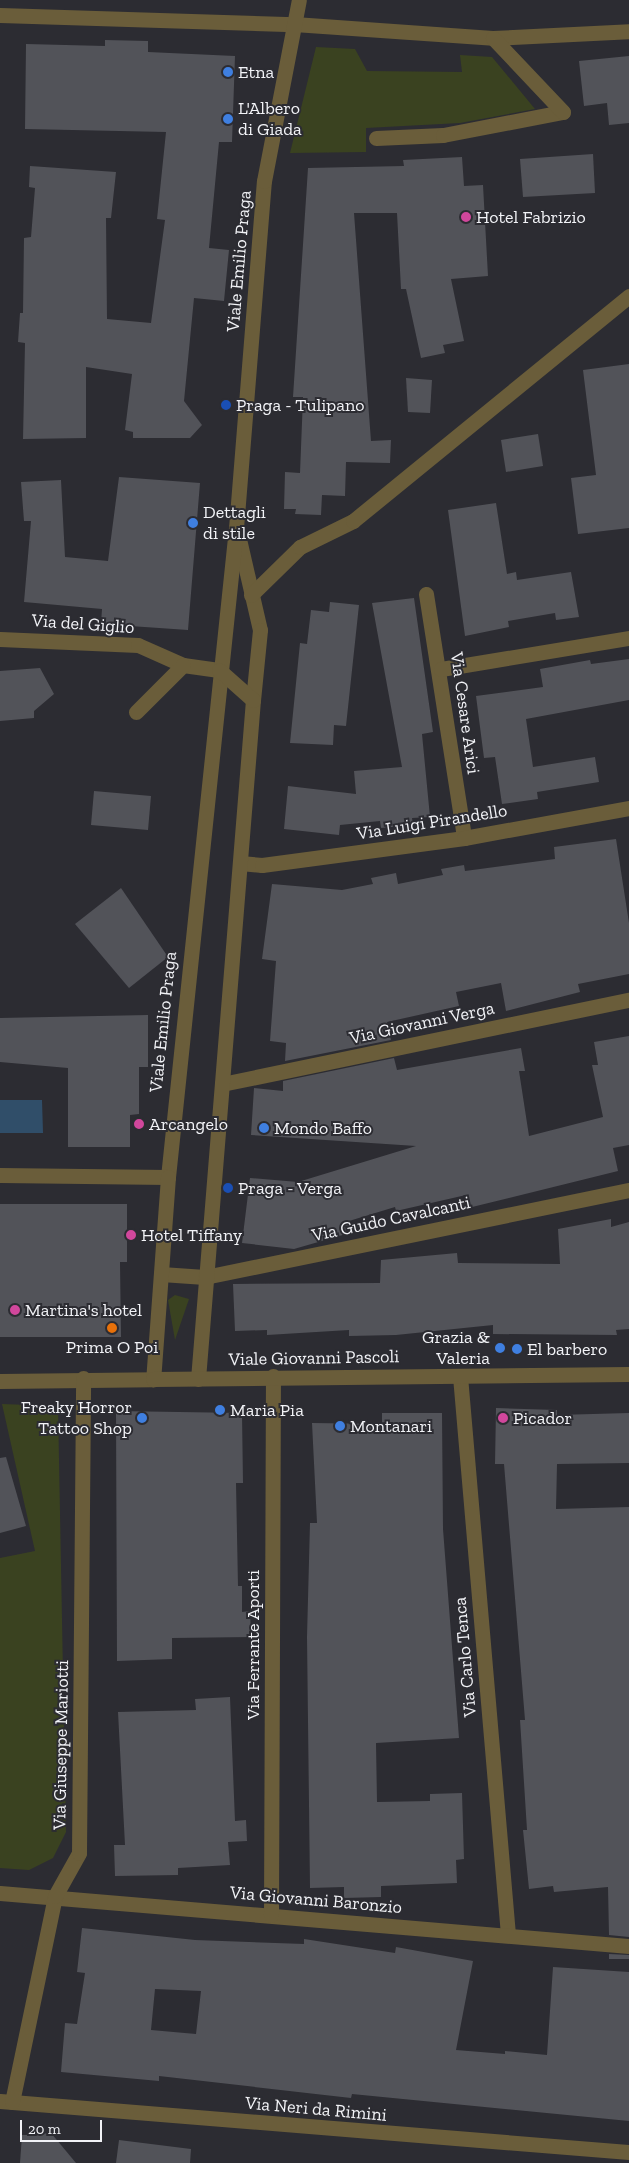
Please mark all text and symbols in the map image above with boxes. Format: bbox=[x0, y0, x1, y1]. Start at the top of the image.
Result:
place label: Etna bbox=[238, 61, 274, 83]
marker: Etna bbox=[222, 66, 234, 78]
place label: L'Albero di Giada bbox=[238, 98, 302, 140]
marker: L'Albero di Giada bbox=[222, 113, 234, 125]
street label: Viale Emilio Praga bbox=[222, 189, 256, 333]
place label: Hotel Fabrizio bbox=[476, 206, 586, 228]
marker: Hotel Fabrizio bbox=[460, 211, 472, 223]
place label: Praga - Tulipano bbox=[236, 394, 365, 416]
marker: Praga - Tulipano bbox=[220, 399, 232, 411]
place label: Dettagli di stile bbox=[203, 502, 266, 544]
marker: Dettagli di stile bbox=[187, 517, 199, 529]
street label: Via del Giglio bbox=[31, 610, 135, 638]
street label: Via Cesare Arici bbox=[446, 650, 484, 776]
street label: Via Luigi Pirandello bbox=[355, 799, 509, 845]
street label: Viale Emilio Praga bbox=[145, 950, 181, 1094]
street label: Via Giovanni Verga bbox=[347, 997, 497, 1049]
place label: Arcangelo bbox=[149, 1113, 228, 1135]
place label: Mondo Baffo bbox=[274, 1117, 372, 1139]
marker: Arcangelo bbox=[133, 1118, 145, 1130]
marker: Mondo Baffo bbox=[258, 1122, 270, 1134]
place label: Praga - Verga bbox=[238, 1177, 343, 1199]
marker: Praga - Verga bbox=[222, 1182, 234, 1194]
street label: Via Guido Cavalcanti bbox=[310, 1192, 472, 1246]
place label: Hotel Tiffany bbox=[141, 1224, 242, 1246]
marker: Hotel Tiffany bbox=[125, 1229, 137, 1241]
place label: Martina's hotel bbox=[25, 1299, 142, 1321]
marker: Martina's hotel bbox=[9, 1304, 21, 1316]
marker: Prima O Poi bbox=[106, 1322, 118, 1334]
place label: Grazia & Valeria bbox=[422, 1327, 490, 1370]
place label: Prima O Poi bbox=[66, 1336, 158, 1358]
place label: El barbero bbox=[527, 1338, 607, 1360]
marker: Grazia & Valeria bbox=[494, 1342, 506, 1354]
marker: El barbero bbox=[511, 1343, 523, 1355]
street label: Viale Giovanni Pascoli bbox=[229, 1346, 399, 1370]
place label: Freaky Horror Tattoo Shop bbox=[20, 1397, 132, 1440]
place label: Maria Pia bbox=[230, 1399, 304, 1421]
marker: Maria Pia bbox=[214, 1404, 226, 1416]
place label: Picador bbox=[513, 1407, 572, 1429]
marker: Freaky Horror Tattoo Shop bbox=[136, 1412, 148, 1424]
marker: Picador bbox=[497, 1412, 509, 1424]
place label: Montanari bbox=[350, 1415, 432, 1437]
marker: Montanari bbox=[334, 1420, 346, 1432]
street label: Via Ferrante Aporti bbox=[242, 1570, 264, 1720]
street label: Via Carlo Tenca bbox=[449, 1596, 481, 1718]
street label: Via Giuseppe Mariotti bbox=[49, 1660, 73, 1830]
street label: Via Giovanni Baronzio bbox=[229, 1882, 403, 1918]
street label: Via Neri da Rimini bbox=[244, 2092, 388, 2126]
scale bar bbox=[22, 2110, 105, 2142]
text: 20 m bbox=[28, 2120, 61, 2138]

